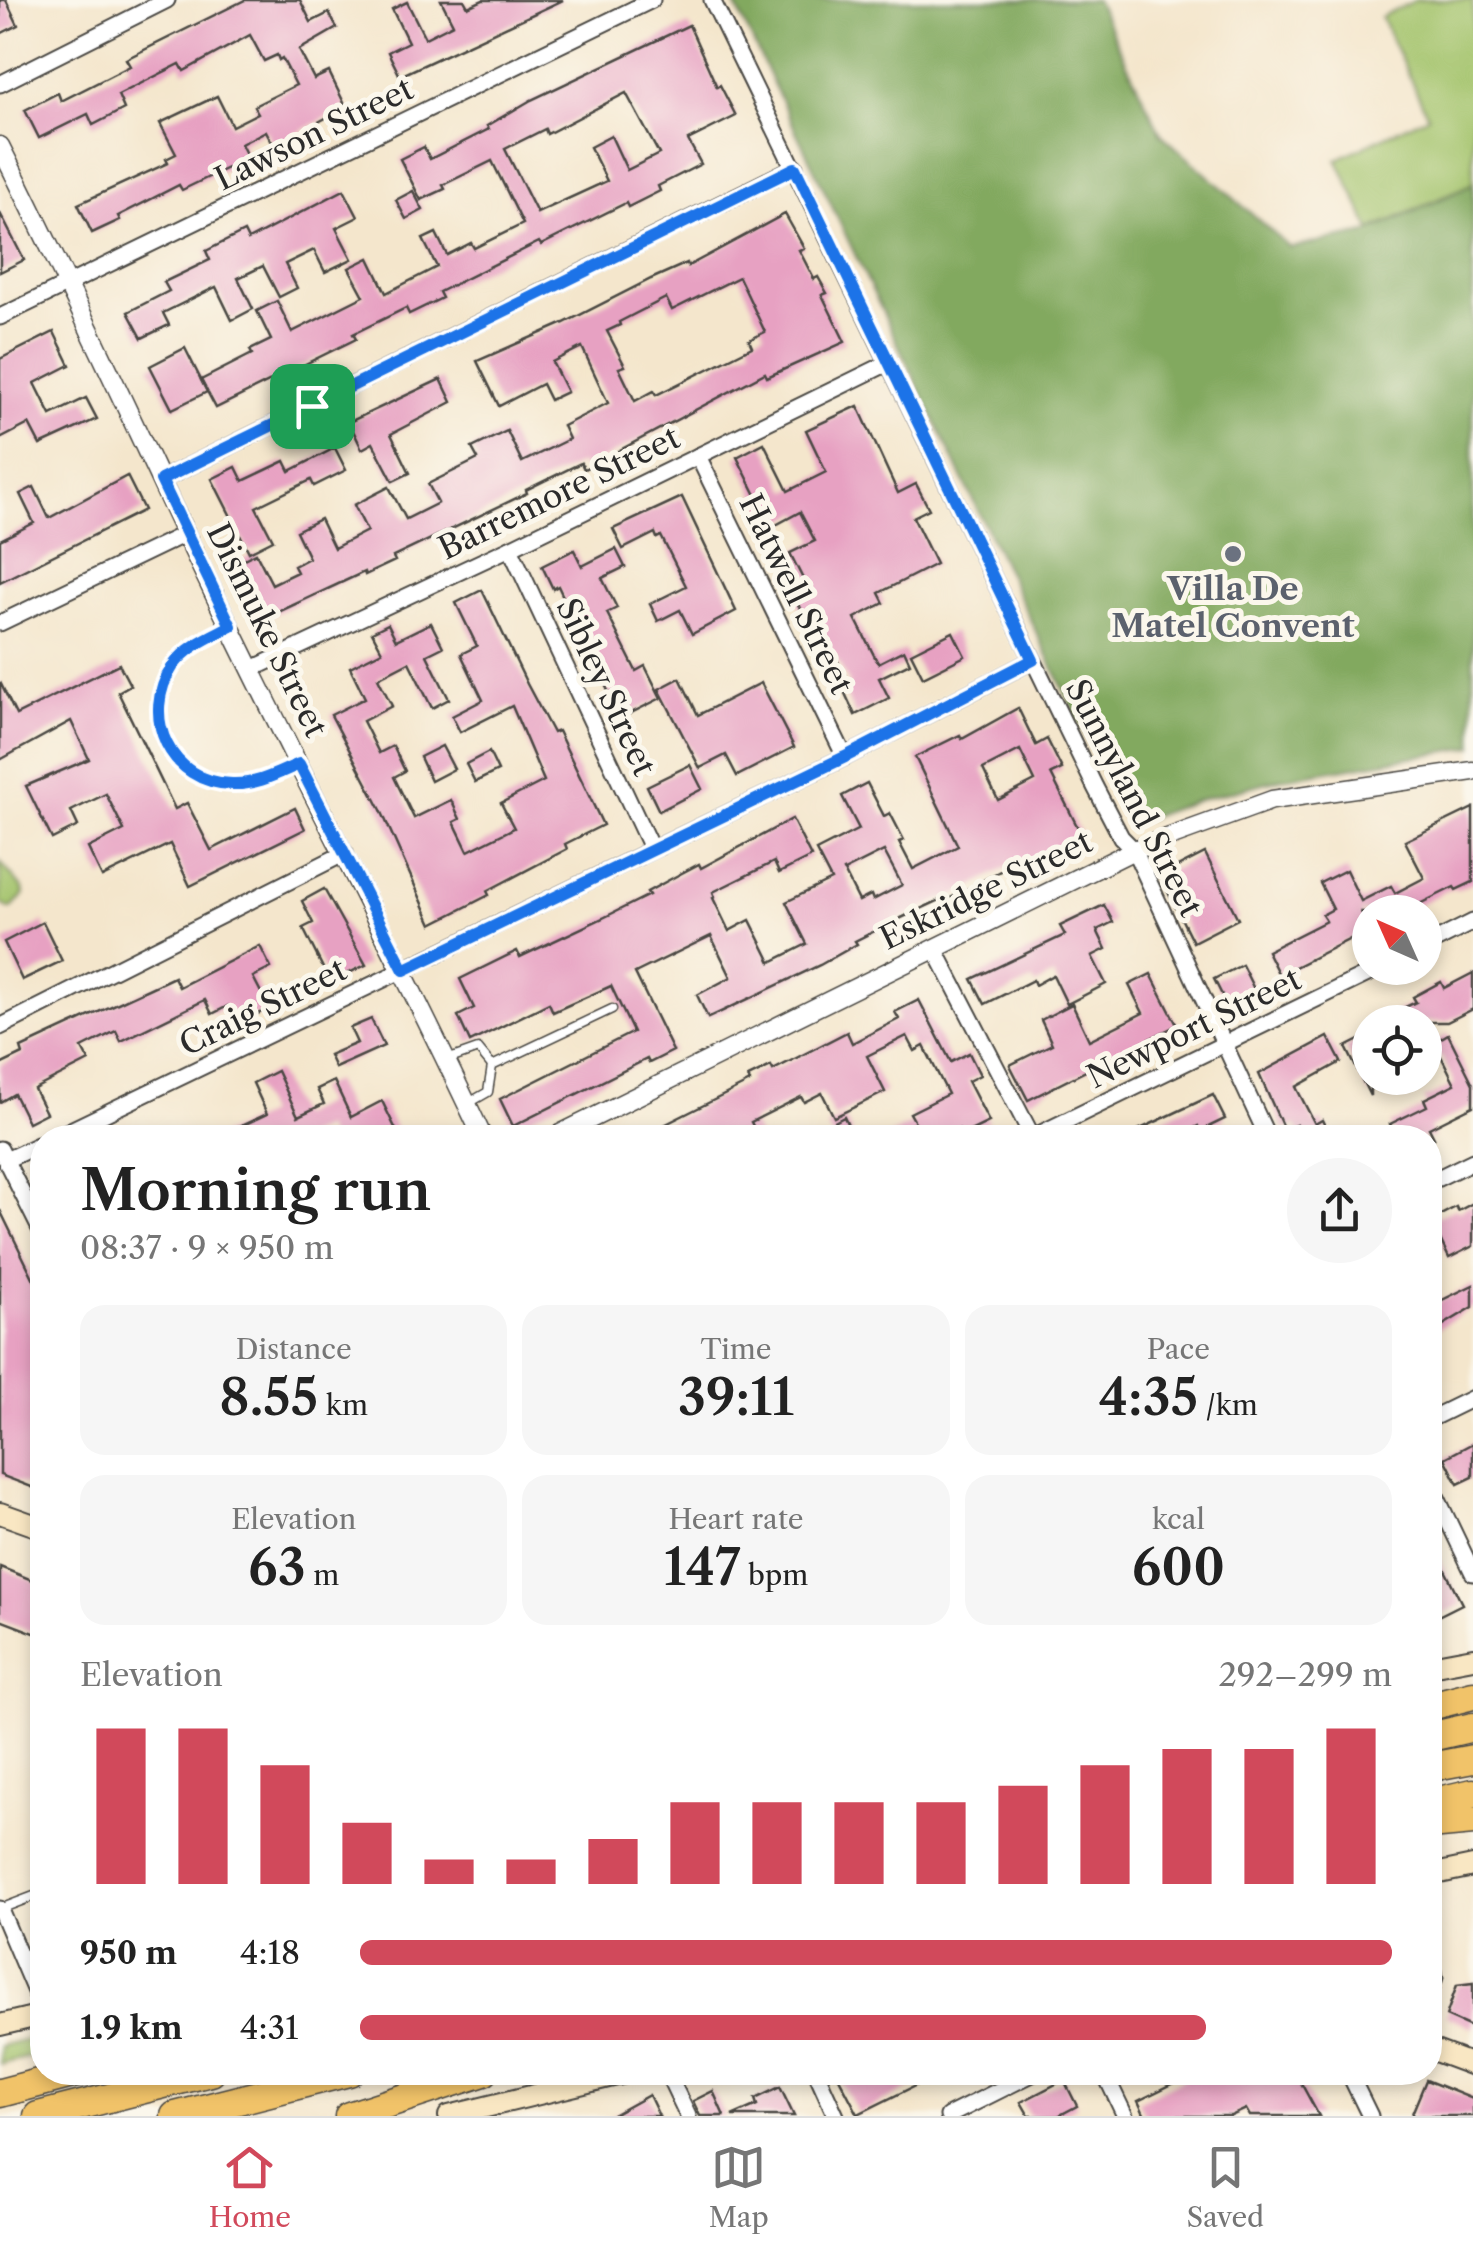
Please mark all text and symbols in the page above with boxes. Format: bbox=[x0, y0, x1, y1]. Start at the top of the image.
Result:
street label: Lawson Street bbox=[208, 68, 420, 198]
pin bbox=[270, 364, 355, 449]
icon: arrive bbox=[285, 379, 340, 434]
street label: Barremore Street bbox=[432, 417, 686, 568]
street label: Hatwell Street bbox=[731, 488, 862, 701]
street label: Dismuke Street bbox=[199, 516, 336, 744]
marker: Villa De Matel Convent bbox=[1222, 543, 1244, 565]
place label: Villa De Matel Convent bbox=[1111, 569, 1355, 645]
street label: Sibley Street bbox=[548, 592, 665, 782]
street label: Sunnyland Street bbox=[1058, 673, 1211, 923]
street label: Eskridge Street bbox=[873, 821, 1099, 958]
north arrow bbox=[1352, 895, 1442, 985]
map controls bbox=[1352, 895, 1442, 1095]
street label: Craig Street bbox=[173, 949, 353, 1064]
street label: Newport Street bbox=[1081, 959, 1308, 1096]
button: locate bbox=[1352, 1005, 1442, 1095]
text: Morning run bbox=[80, 1157, 431, 1224]
button: share bbox=[1287, 1158, 1392, 1263]
text: 08:37 · 9 × 950 m bbox=[80, 1228, 334, 1267]
text: Distance bbox=[236, 1332, 352, 1366]
text: Time bbox=[701, 1332, 771, 1366]
text: Pace bbox=[1147, 1332, 1210, 1366]
text: 8.55 bbox=[219, 1366, 318, 1428]
text: 39:11 bbox=[678, 1366, 794, 1428]
text: 4:35 bbox=[1099, 1366, 1198, 1428]
text: km bbox=[318, 1388, 368, 1422]
text: /km bbox=[1198, 1388, 1258, 1422]
text: Elevation bbox=[231, 1502, 356, 1536]
text: Heart rate bbox=[669, 1502, 803, 1536]
text: kcal bbox=[1152, 1502, 1205, 1536]
text: 63 bbox=[248, 1536, 306, 1598]
text: 147 bbox=[664, 1536, 741, 1598]
text: 600 bbox=[1132, 1536, 1225, 1598]
text: m bbox=[306, 1558, 339, 1592]
text: bpm bbox=[741, 1558, 808, 1592]
text: Elevation bbox=[80, 1655, 223, 1694]
text: 292–299 m bbox=[1218, 1655, 1392, 1694]
text: 950 m bbox=[80, 1933, 177, 1972]
text: 4:18 bbox=[240, 1933, 300, 1972]
text: 1.9 km bbox=[80, 2008, 183, 2047]
text: 4:31 bbox=[240, 2008, 299, 2047]
tab: Home bbox=[209, 2140, 291, 2234]
tab: Map bbox=[709, 2140, 769, 2234]
tab: Saved bbox=[1186, 2140, 1264, 2234]

